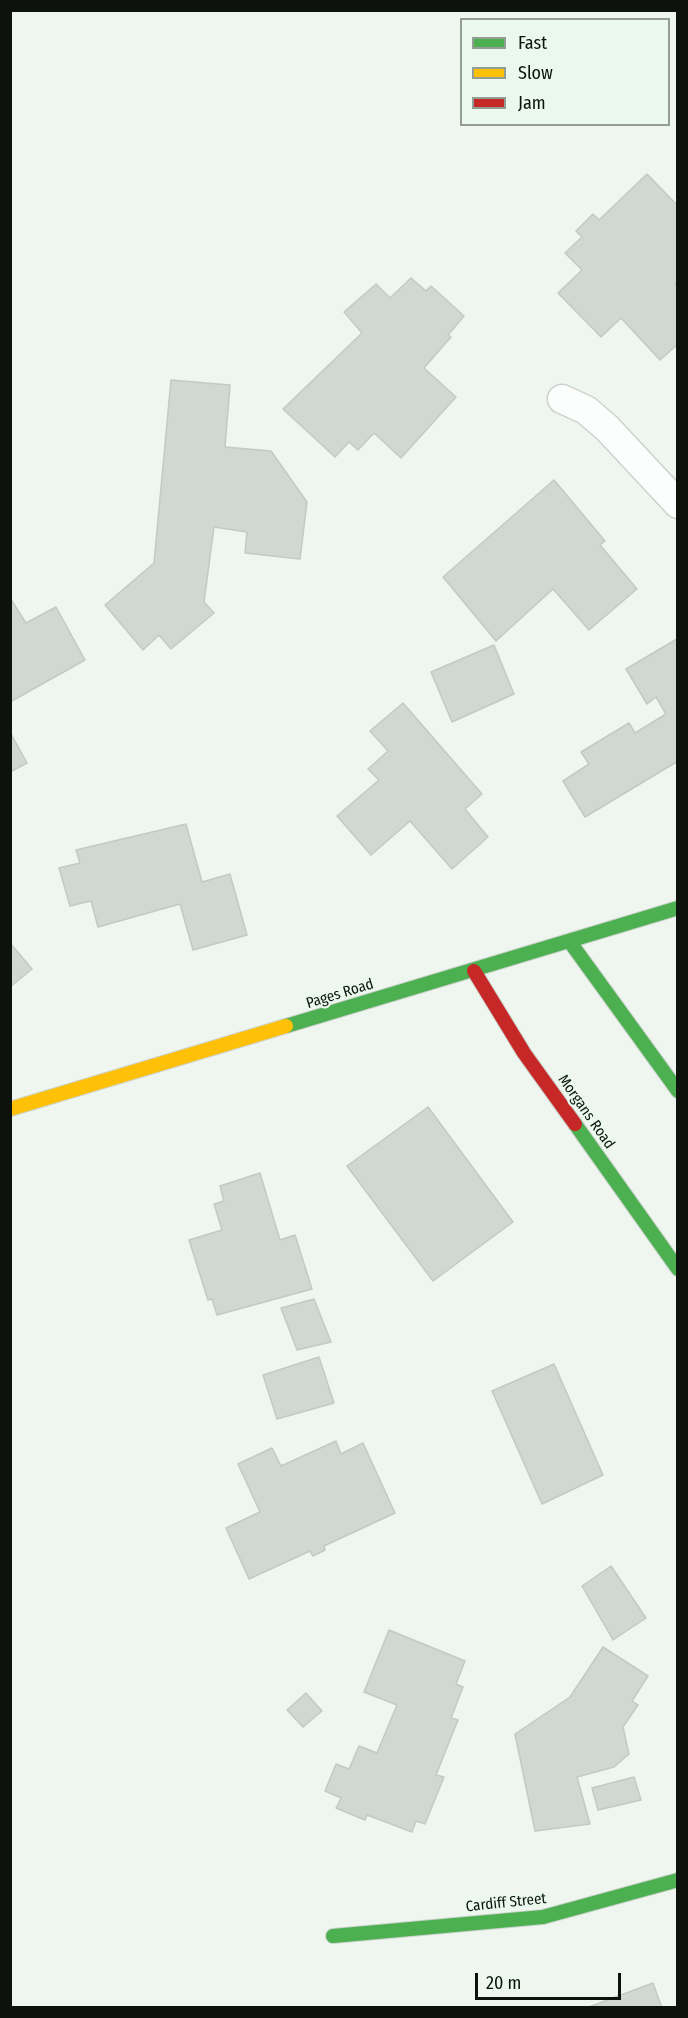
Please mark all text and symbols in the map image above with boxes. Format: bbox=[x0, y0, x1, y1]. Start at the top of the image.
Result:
legend bbox=[460, 18, 670, 126]
text: Fast bbox=[518, 32, 547, 54]
text: Slow bbox=[518, 62, 553, 84]
text: Jam bbox=[518, 92, 546, 114]
street label: Pages Road bbox=[304, 975, 376, 1013]
street label: Morgans Road bbox=[554, 1071, 618, 1153]
street label: Cardiff Street bbox=[465, 1890, 547, 1916]
scale bar bbox=[478, 1961, 624, 1999]
text: 20 m bbox=[486, 1972, 521, 1994]

